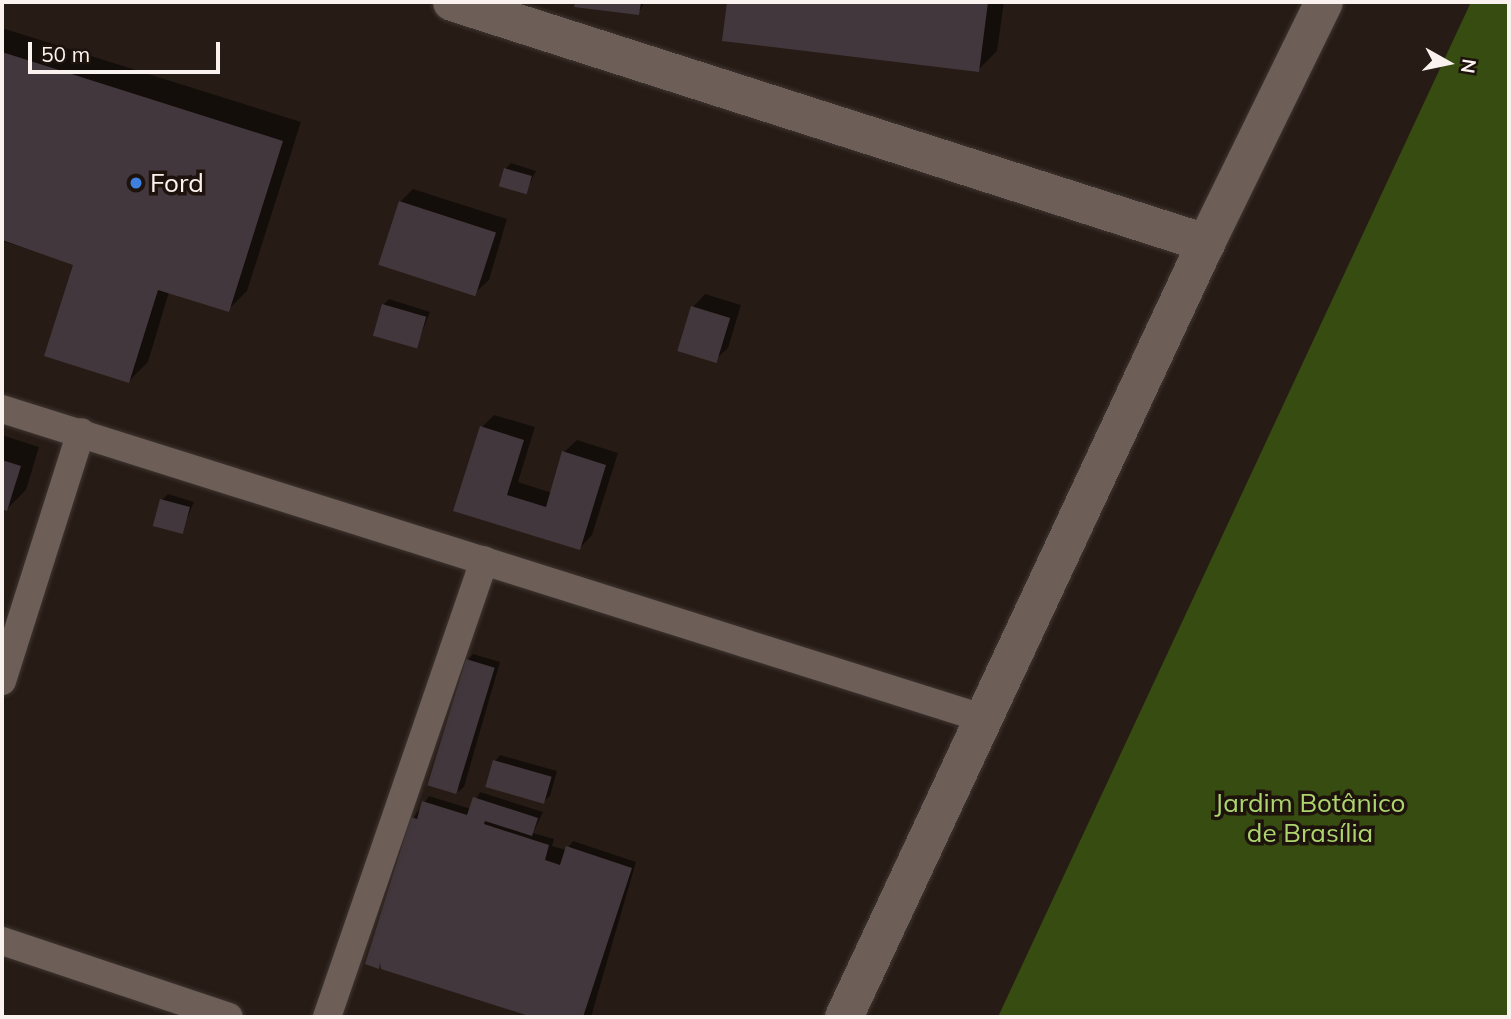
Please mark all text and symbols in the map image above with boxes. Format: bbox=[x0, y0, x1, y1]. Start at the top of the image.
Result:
scale bar bbox=[32, 28, 224, 72]
north arrow bbox=[1413, 28, 1483, 98]
text: 50 m bbox=[41, 41, 90, 67]
text: N bbox=[1456, 57, 1482, 75]
place label: Ford bbox=[150, 167, 204, 199]
marker: Ford bbox=[128, 175, 144, 191]
park label: Jardim Botânico de Brasília bbox=[1215, 787, 1405, 848]

